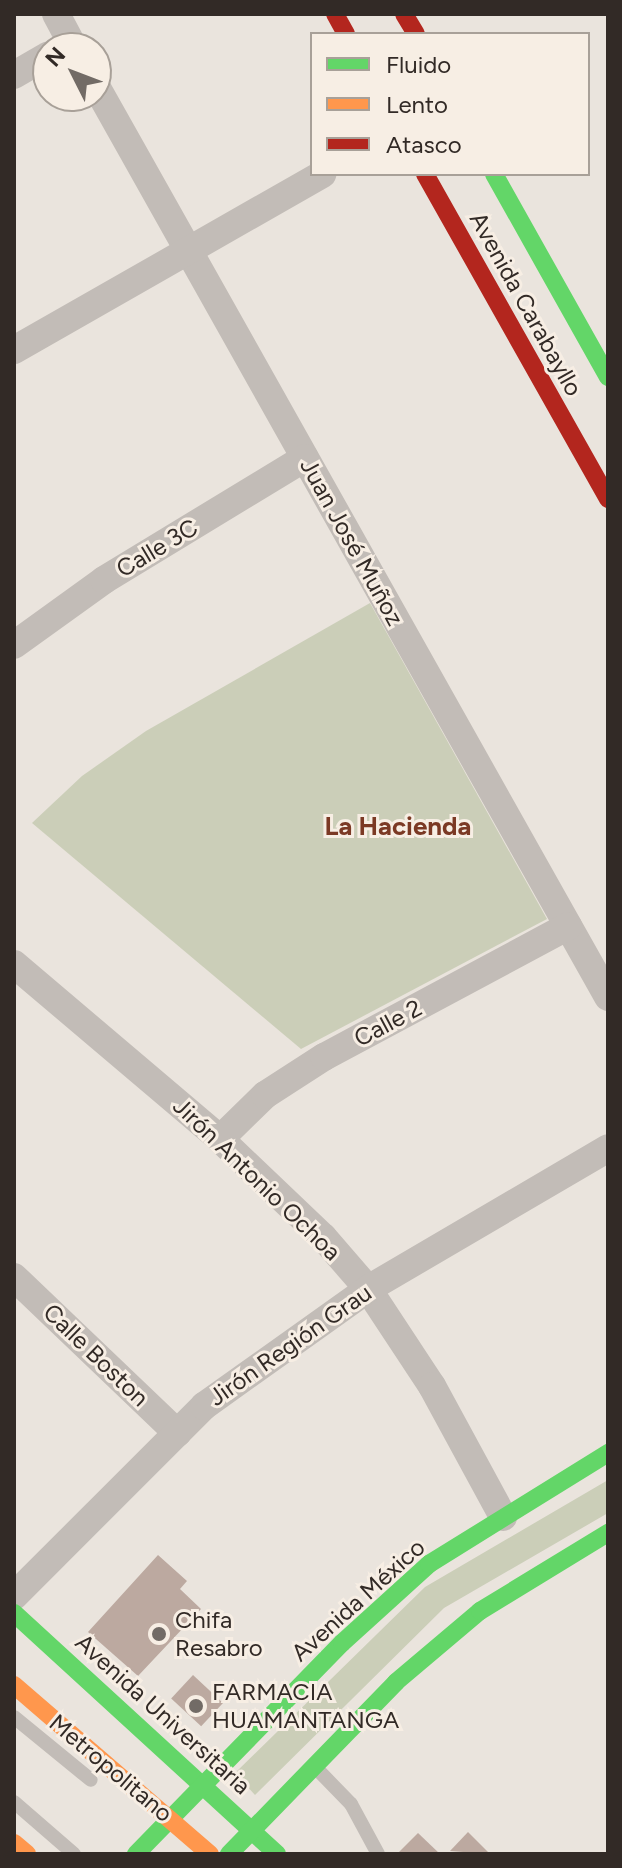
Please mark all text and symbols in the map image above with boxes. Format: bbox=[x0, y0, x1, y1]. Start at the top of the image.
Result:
north arrow bbox=[32, 32, 112, 112]
legend bbox=[310, 32, 590, 176]
text: N bbox=[40, 42, 71, 72]
text: Fluido bbox=[386, 50, 451, 79]
text: Lento bbox=[386, 90, 448, 119]
text: Atasco bbox=[386, 130, 462, 159]
street label: Avenida Carabayllo bbox=[464, 207, 588, 401]
street label: Juan José Muñoz bbox=[294, 453, 410, 631]
street label: Calle 3C bbox=[111, 513, 203, 583]
district label: La Hacienda bbox=[325, 811, 471, 843]
street label: Calle 2 bbox=[349, 993, 427, 1053]
street label: Jirón Antonio Ochoa bbox=[167, 1092, 347, 1266]
street label: Jirón Región Grau bbox=[203, 1278, 377, 1412]
street label: Calle Boston bbox=[37, 1298, 155, 1412]
street label: Avenida México bbox=[285, 1533, 431, 1667]
place label: Chifa Resabro bbox=[175, 1606, 263, 1662]
marker: Chifa Resabro bbox=[150, 1625, 168, 1643]
street label: Avenida Universitaria bbox=[69, 1628, 257, 1800]
place label: FARMACIA HUAMANTANGA bbox=[212, 1678, 399, 1734]
marker: FARMACIA HUAMANTANGA bbox=[187, 1697, 205, 1715]
street label: Metropolitano bbox=[44, 1708, 178, 1828]

